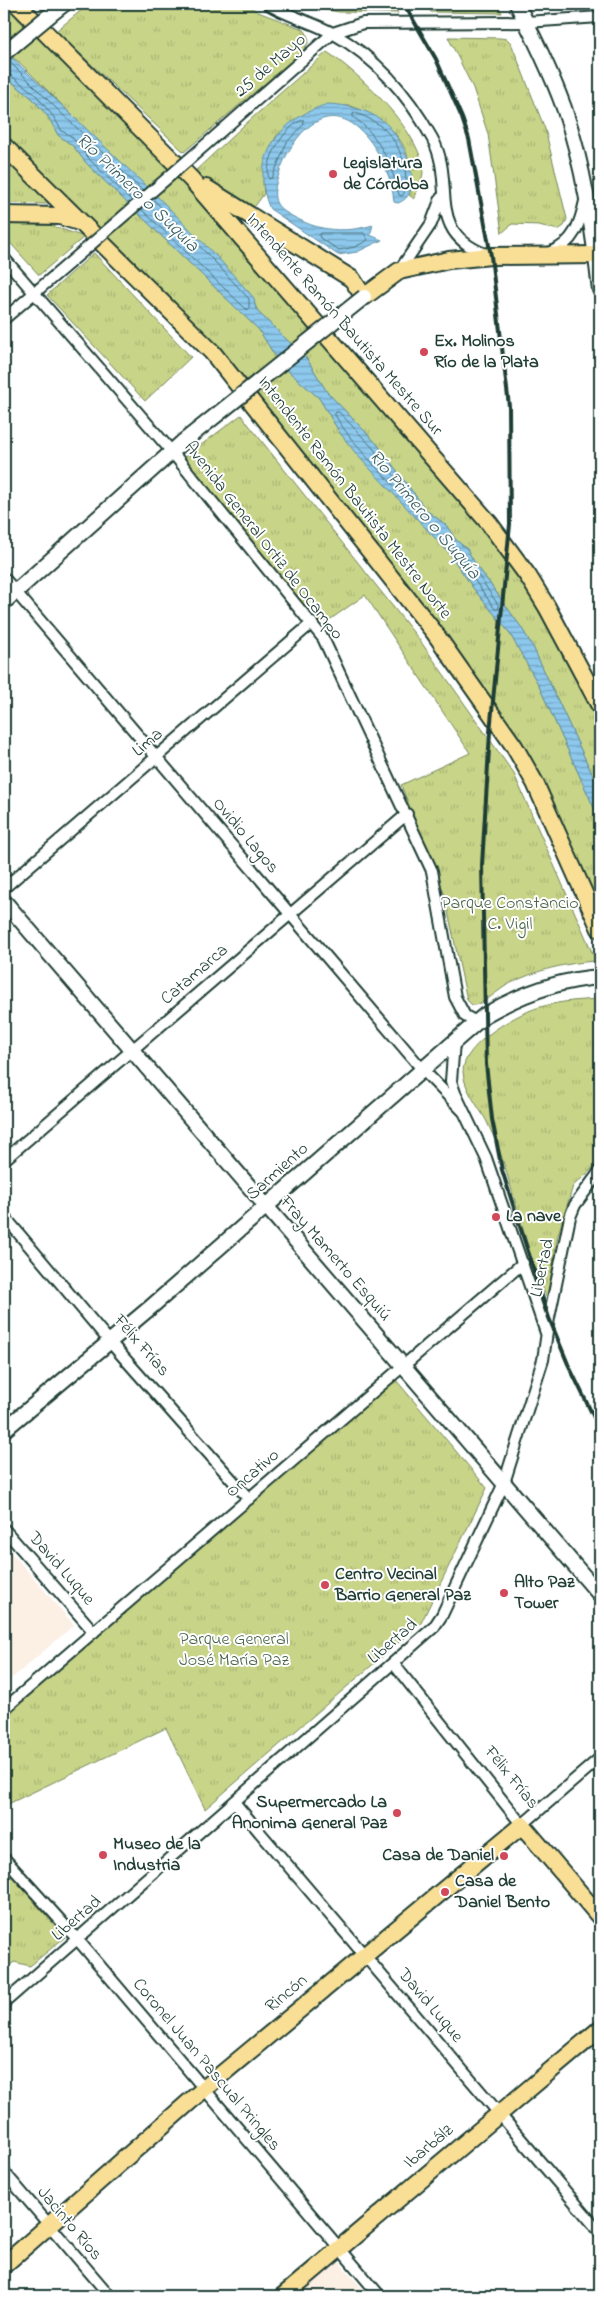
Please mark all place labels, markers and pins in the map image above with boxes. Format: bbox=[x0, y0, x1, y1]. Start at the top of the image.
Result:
place label: Legislatura de Córdoba bbox=[343, 151, 429, 198]
marker: Legislatura de Córdoba bbox=[327, 168, 339, 180]
place label: Ex. Molinos Río de la Plata bbox=[434, 329, 539, 376]
marker: Ex. Molinos Río de la Plata bbox=[418, 346, 430, 358]
place label: La nave bbox=[506, 1204, 562, 1230]
marker: La nave bbox=[490, 1211, 502, 1223]
place label: Centro Vecinal Barrio General Paz bbox=[334, 1562, 471, 1609]
place label: Alto Paz Tower bbox=[514, 1570, 575, 1617]
marker: Centro Vecinal Barrio General Paz bbox=[319, 1579, 331, 1591]
marker: Alto Paz Tower bbox=[498, 1587, 510, 1599]
place label: Supermercado La Anonima General Paz bbox=[232, 1790, 387, 1837]
marker: Supermercado La Anonima General Paz bbox=[391, 1807, 403, 1819]
place label: Museo de la Industria bbox=[113, 1832, 201, 1879]
place label: Casa de Daniel bbox=[382, 1843, 494, 1869]
marker: Museo de la Industria bbox=[97, 1849, 109, 1861]
marker: Casa de Daniel bbox=[498, 1850, 510, 1862]
place label: Casa de Daniel Bento bbox=[454, 1869, 550, 1916]
marker: Casa de Daniel Bento bbox=[439, 1886, 451, 1898]

